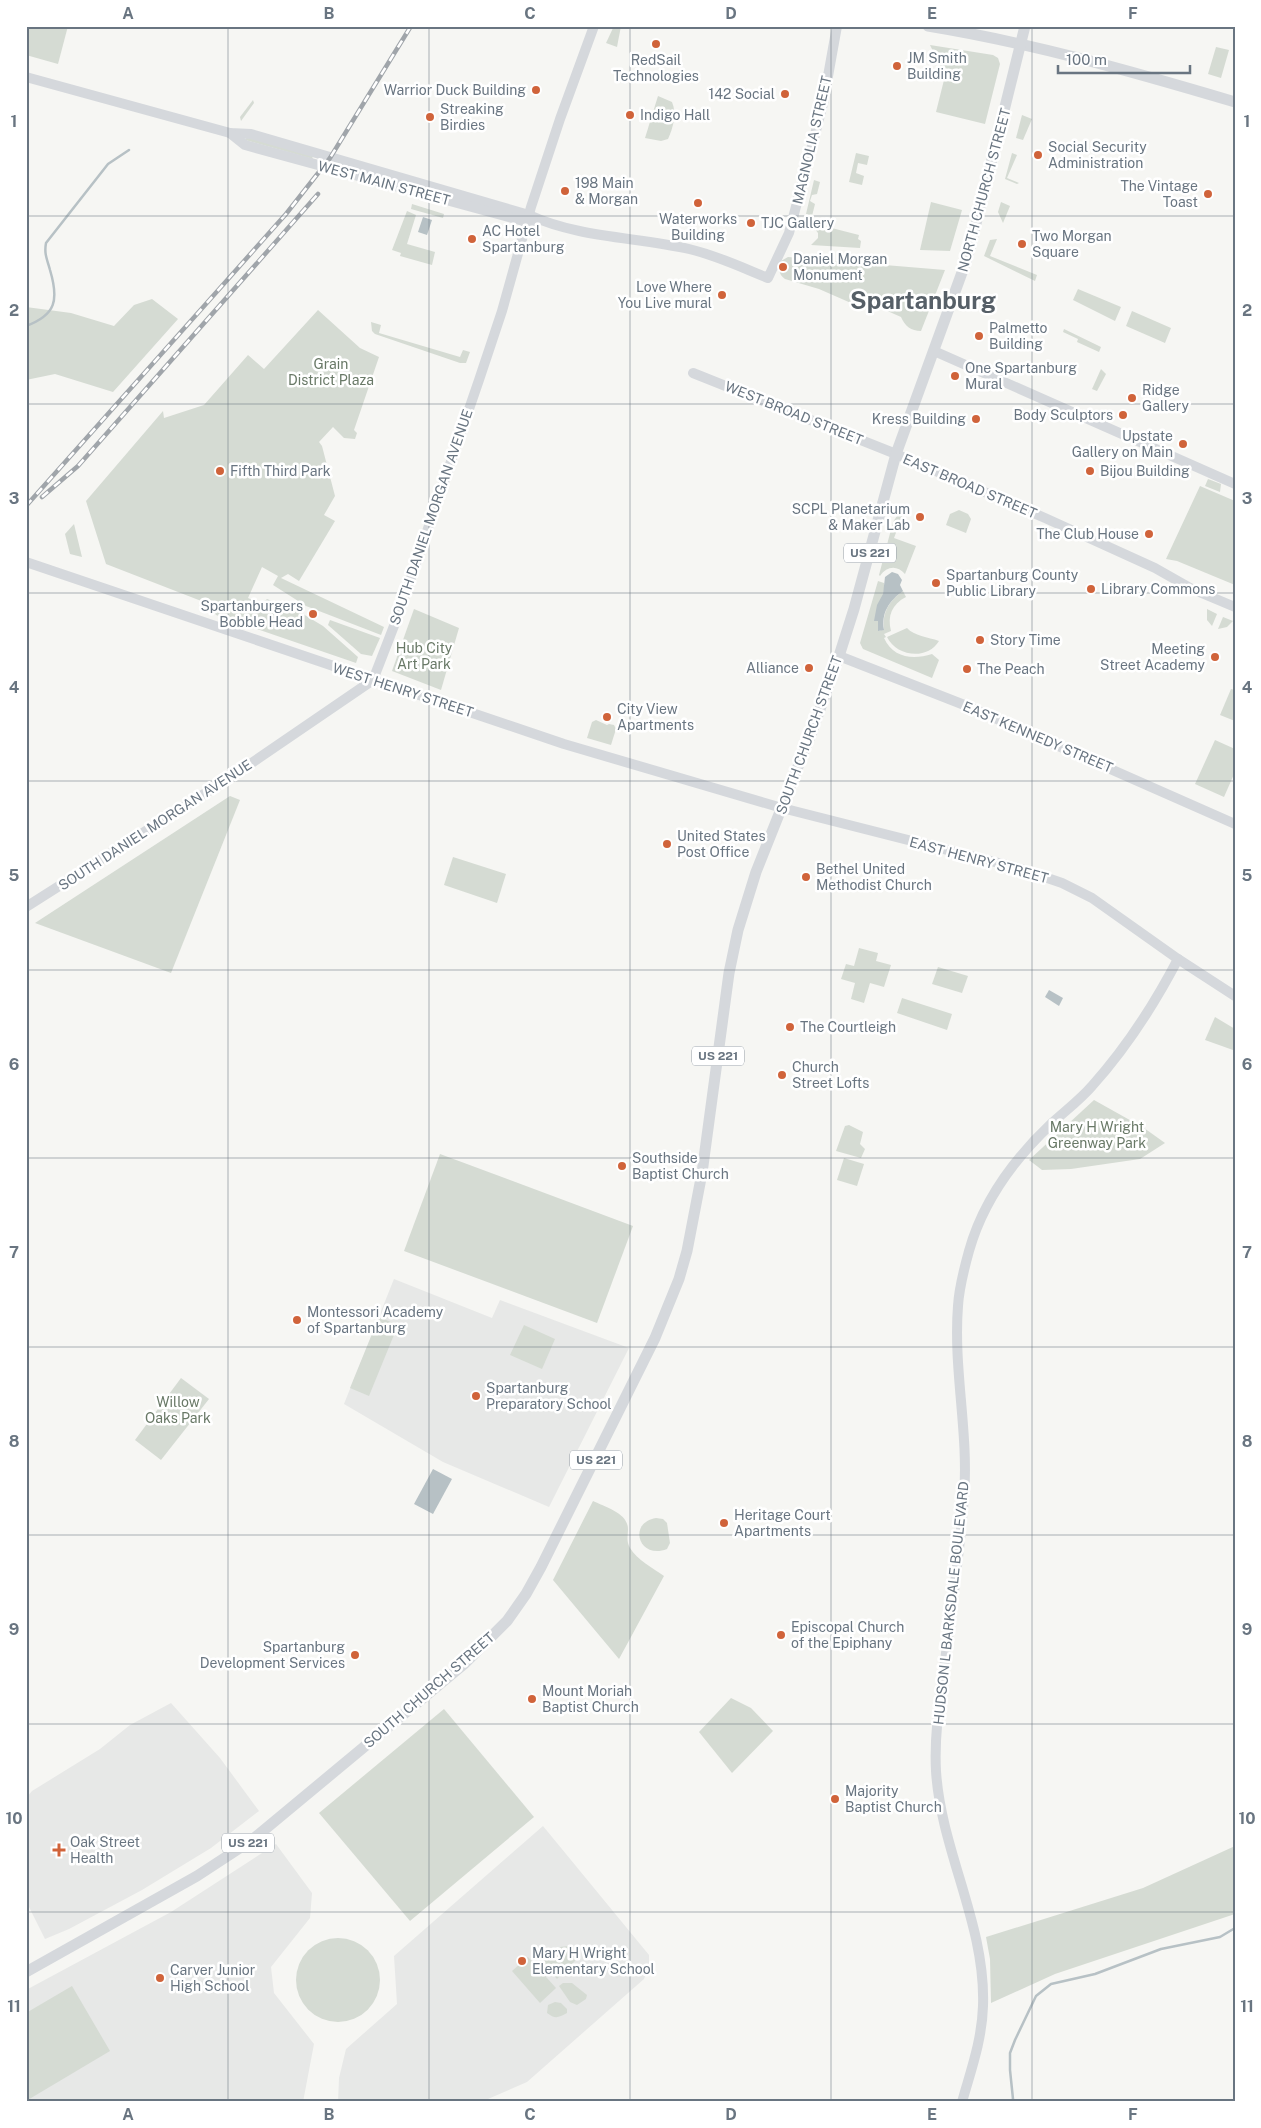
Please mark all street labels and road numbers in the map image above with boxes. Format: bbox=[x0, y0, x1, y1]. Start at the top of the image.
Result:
street label: MAGNOLIA STREET bbox=[789, 74, 835, 206]
street label: NORTH CHURCH STREET bbox=[954, 106, 1014, 274]
street label: WEST MAIN STREET bbox=[316, 158, 452, 208]
street label: WEST BROAD STREET bbox=[723, 378, 865, 448]
street label: SOUTH DANIEL MORGAN AVENUE bbox=[386, 407, 476, 627]
street label: EAST BROAD STREET bbox=[901, 451, 1039, 521]
road number: US 221 bbox=[844, 544, 896, 562]
street label: SOUTH CHURCH STREET bbox=[773, 653, 845, 817]
street label: WEST HENRY STREET bbox=[331, 660, 475, 720]
street label: EAST KENNEDY STREET bbox=[961, 698, 1115, 776]
street label: SOUTH DANIEL MORGAN AVENUE bbox=[55, 756, 255, 894]
street label: EAST HENRY STREET bbox=[908, 834, 1050, 886]
road number: US 221 bbox=[692, 1046, 744, 1066]
road number: US 221 bbox=[570, 1450, 622, 1470]
street label: HUDSON L BARKSDALE BOULEVARD bbox=[930, 1481, 972, 1725]
street label: SOUTH CHURCH STREET bbox=[360, 1629, 498, 1751]
road number: US 221 bbox=[222, 1834, 274, 1852]

